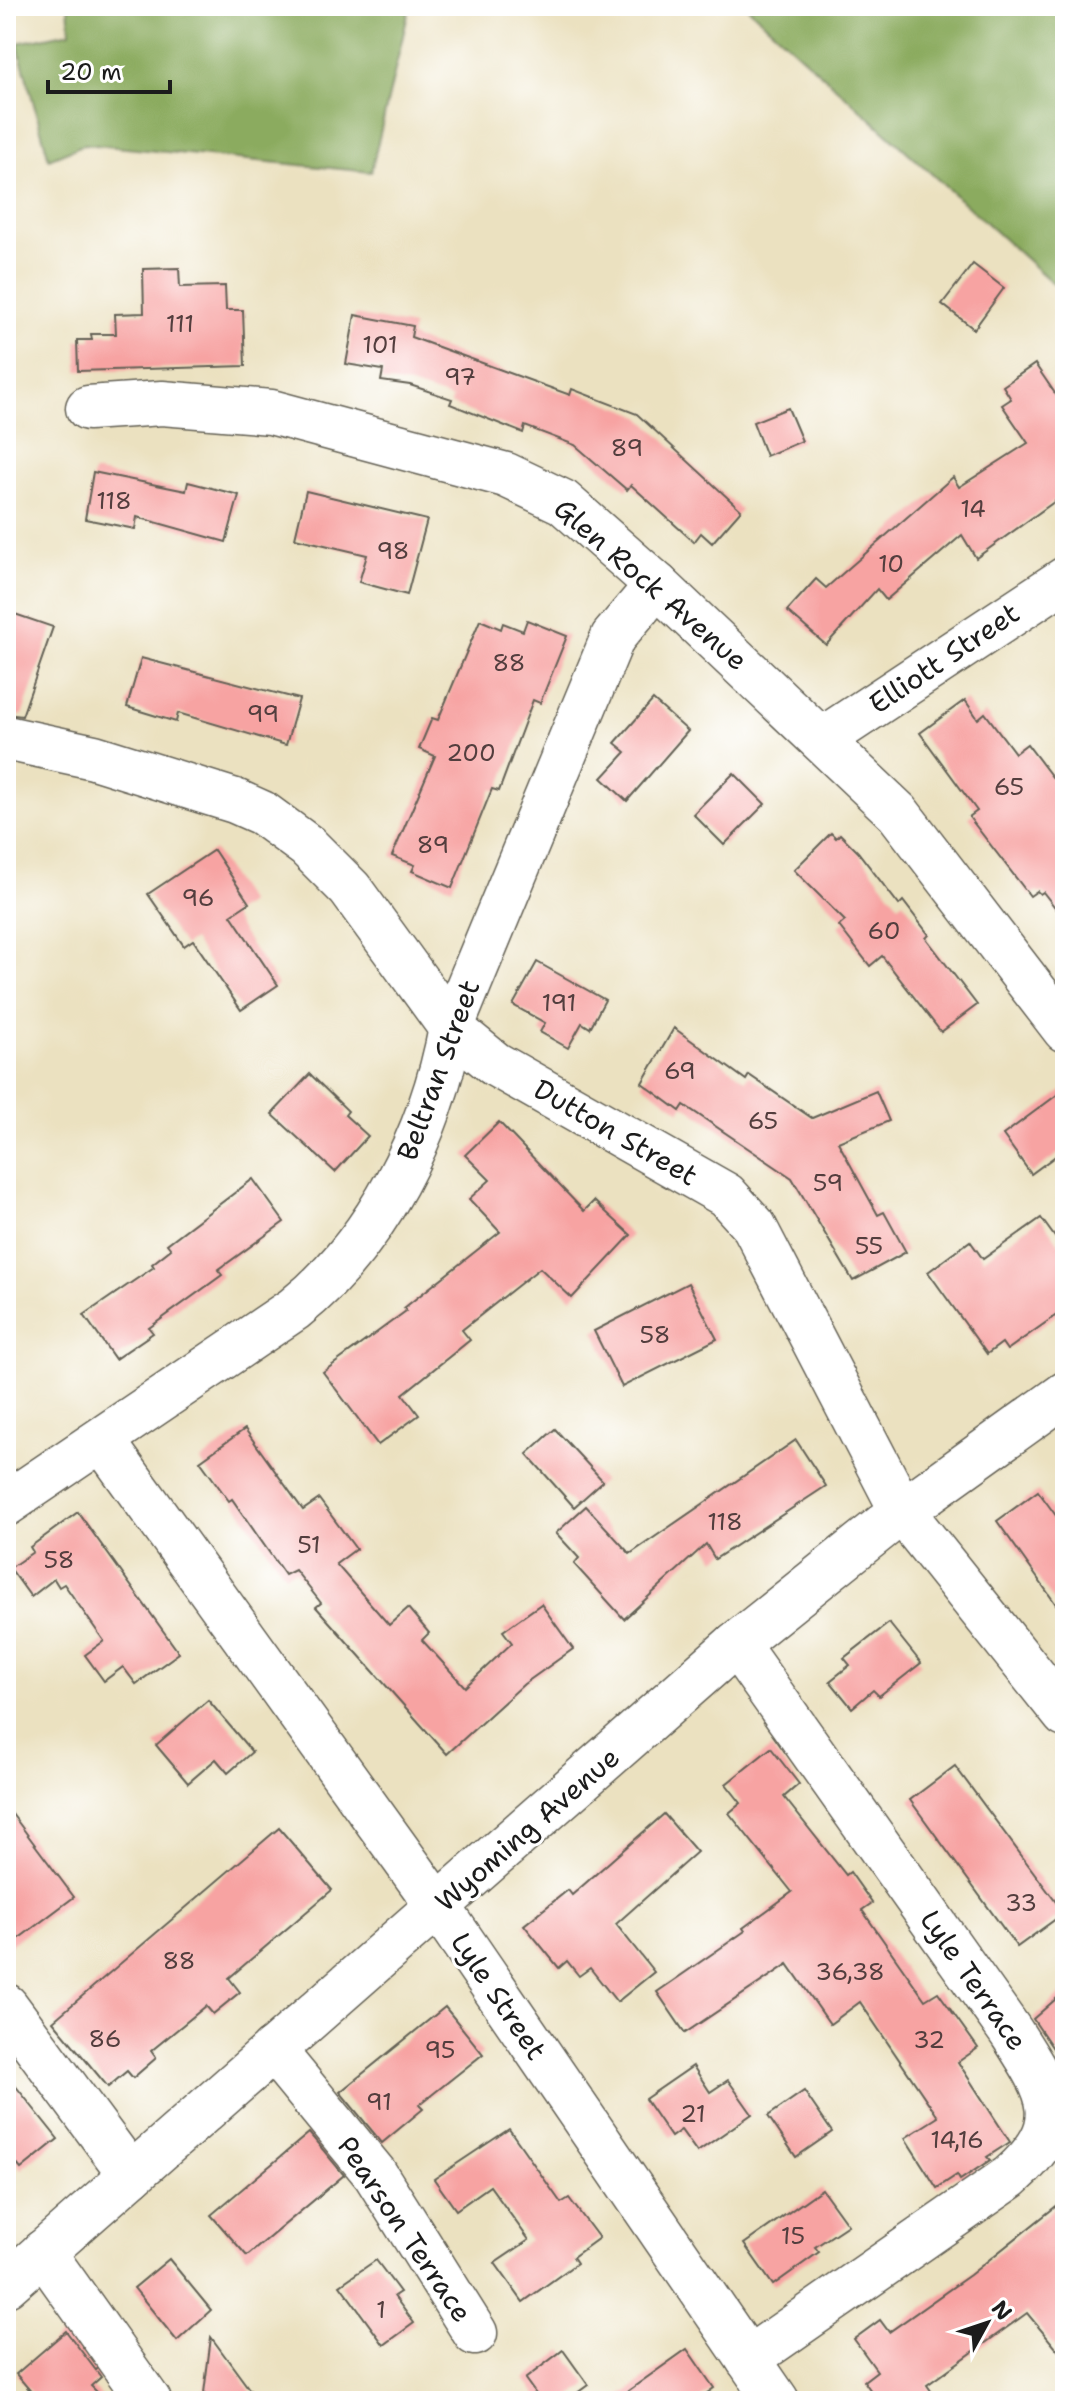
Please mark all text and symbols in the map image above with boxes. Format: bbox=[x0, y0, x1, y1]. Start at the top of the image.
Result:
scale bar bbox=[48, 44, 170, 94]
text: 20 m bbox=[60, 56, 122, 88]
house number: 111 bbox=[166, 308, 194, 340]
house number: 101 bbox=[362, 329, 398, 361]
house number: 97 bbox=[444, 361, 476, 393]
house number: 89 bbox=[611, 432, 643, 464]
house number: 118 bbox=[96, 485, 132, 517]
street label: Glen Rock Avenue bbox=[546, 489, 756, 679]
house number: 14 bbox=[960, 493, 986, 525]
house number: 98 bbox=[376, 535, 410, 567]
house number: 10 bbox=[878, 548, 904, 580]
street label: Elliott Street bbox=[861, 594, 1027, 722]
house number: 88 bbox=[492, 647, 526, 679]
house number: 99 bbox=[247, 698, 279, 730]
house number: 200 bbox=[446, 737, 496, 769]
house number: 65 bbox=[994, 771, 1024, 803]
house number: 89 bbox=[417, 829, 449, 861]
house number: 96 bbox=[181, 882, 215, 914]
house number: 60 bbox=[868, 915, 900, 947]
street label: Beltran Street bbox=[388, 974, 488, 1166]
house number: 191 bbox=[541, 987, 577, 1019]
house number: 69 bbox=[664, 1055, 696, 1087]
street label: Dutton Street bbox=[527, 1070, 705, 1194]
house number: 65 bbox=[748, 1105, 778, 1137]
house number: 59 bbox=[813, 1167, 843, 1199]
house number: 55 bbox=[855, 1230, 883, 1262]
house number: 58 bbox=[640, 1319, 670, 1351]
house number: 118 bbox=[707, 1506, 743, 1538]
house number: 51 bbox=[297, 1529, 321, 1561]
house number: 58 bbox=[44, 1544, 74, 1576]
street label: Wyoming Avenue bbox=[427, 1738, 627, 1920]
house number: 33 bbox=[1005, 1887, 1037, 1919]
street label: Lyle Terrace bbox=[912, 1902, 1036, 2058]
street label: Lyle Street bbox=[442, 1925, 556, 2067]
house number: 88 bbox=[162, 1945, 196, 1977]
house number: 36,38 bbox=[815, 1956, 885, 1988]
house number: 86 bbox=[89, 2023, 121, 2055]
house number: 32 bbox=[913, 2024, 945, 2056]
house number: 95 bbox=[424, 2034, 456, 2066]
house number: 91 bbox=[366, 2086, 392, 2118]
house number: 21 bbox=[680, 2098, 706, 2130]
house number: 14,16 bbox=[930, 2124, 984, 2156]
street label: Pearson Terrace bbox=[329, 2129, 481, 2329]
house number: 15 bbox=[781, 2220, 805, 2252]
north arrow bbox=[947, 2283, 1027, 2363]
house number: 1 bbox=[376, 2294, 386, 2326]
text: N bbox=[985, 2294, 1019, 2326]

